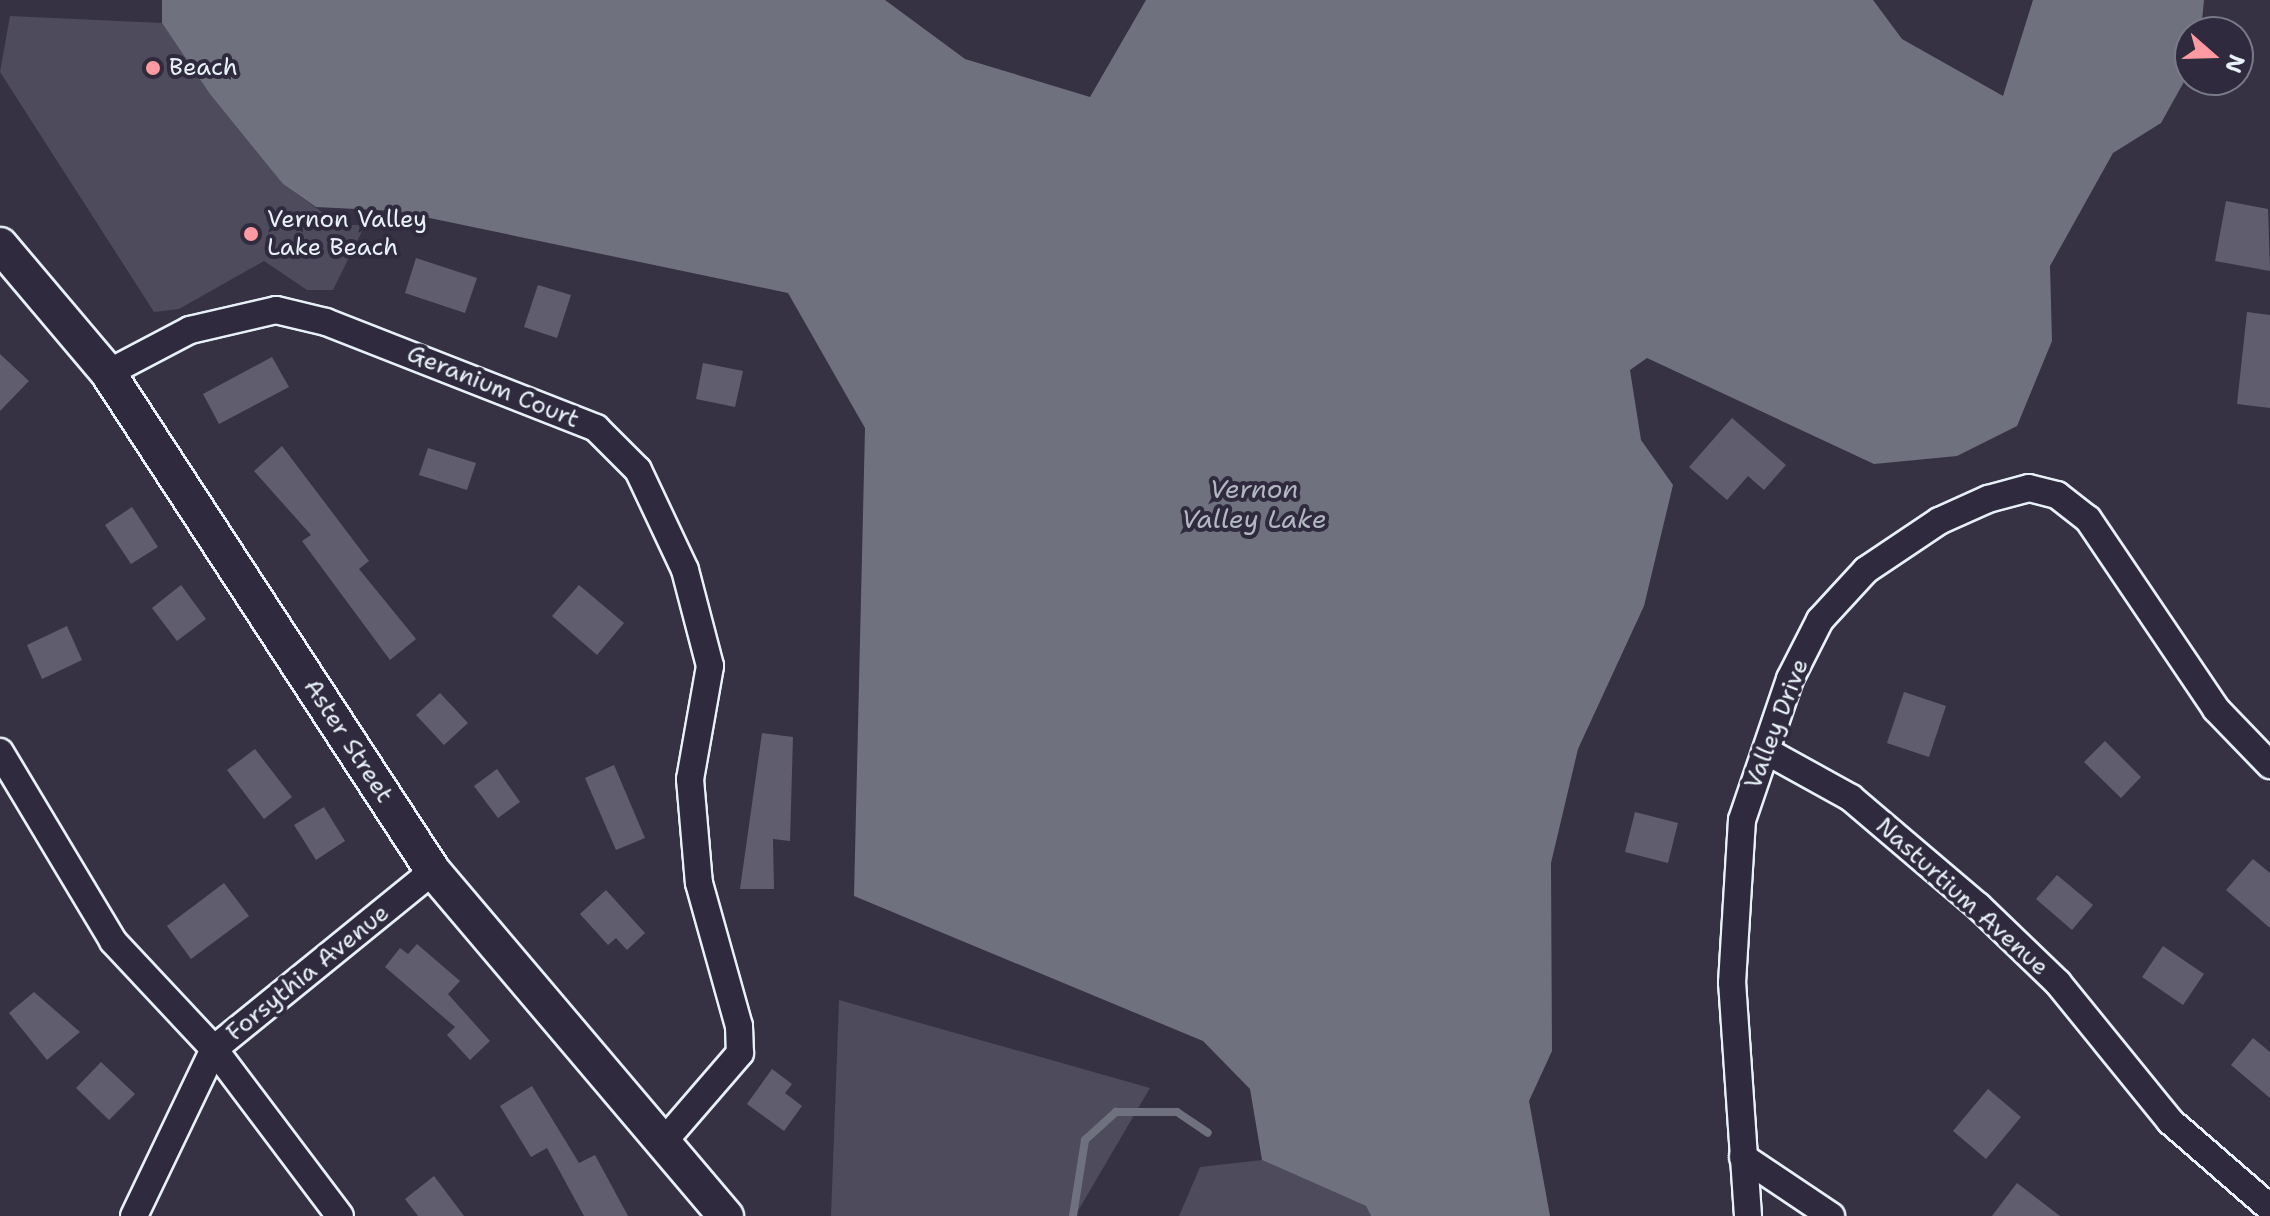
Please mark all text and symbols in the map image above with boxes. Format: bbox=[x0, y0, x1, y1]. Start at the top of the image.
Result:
north arrow bbox=[2174, 16, 2254, 96]
text: N bbox=[2219, 51, 2252, 77]
place label: Beach bbox=[169, 54, 238, 82]
marker: Beach bbox=[144, 59, 162, 77]
place label: Vernon Valley Lake Beach bbox=[267, 206, 427, 262]
marker: Vernon Valley Lake Beach bbox=[242, 225, 260, 243]
street label: Geranium Court bbox=[403, 339, 583, 435]
water label: Vernon Valley Lake bbox=[1181, 473, 1327, 534]
street label: Valley Drive bbox=[1739, 655, 1815, 793]
street label: Aster Street bbox=[297, 674, 399, 808]
street label: Nasturtium Avenue bbox=[1870, 812, 2054, 982]
street label: Forsythia Avenue bbox=[221, 899, 395, 1047]

